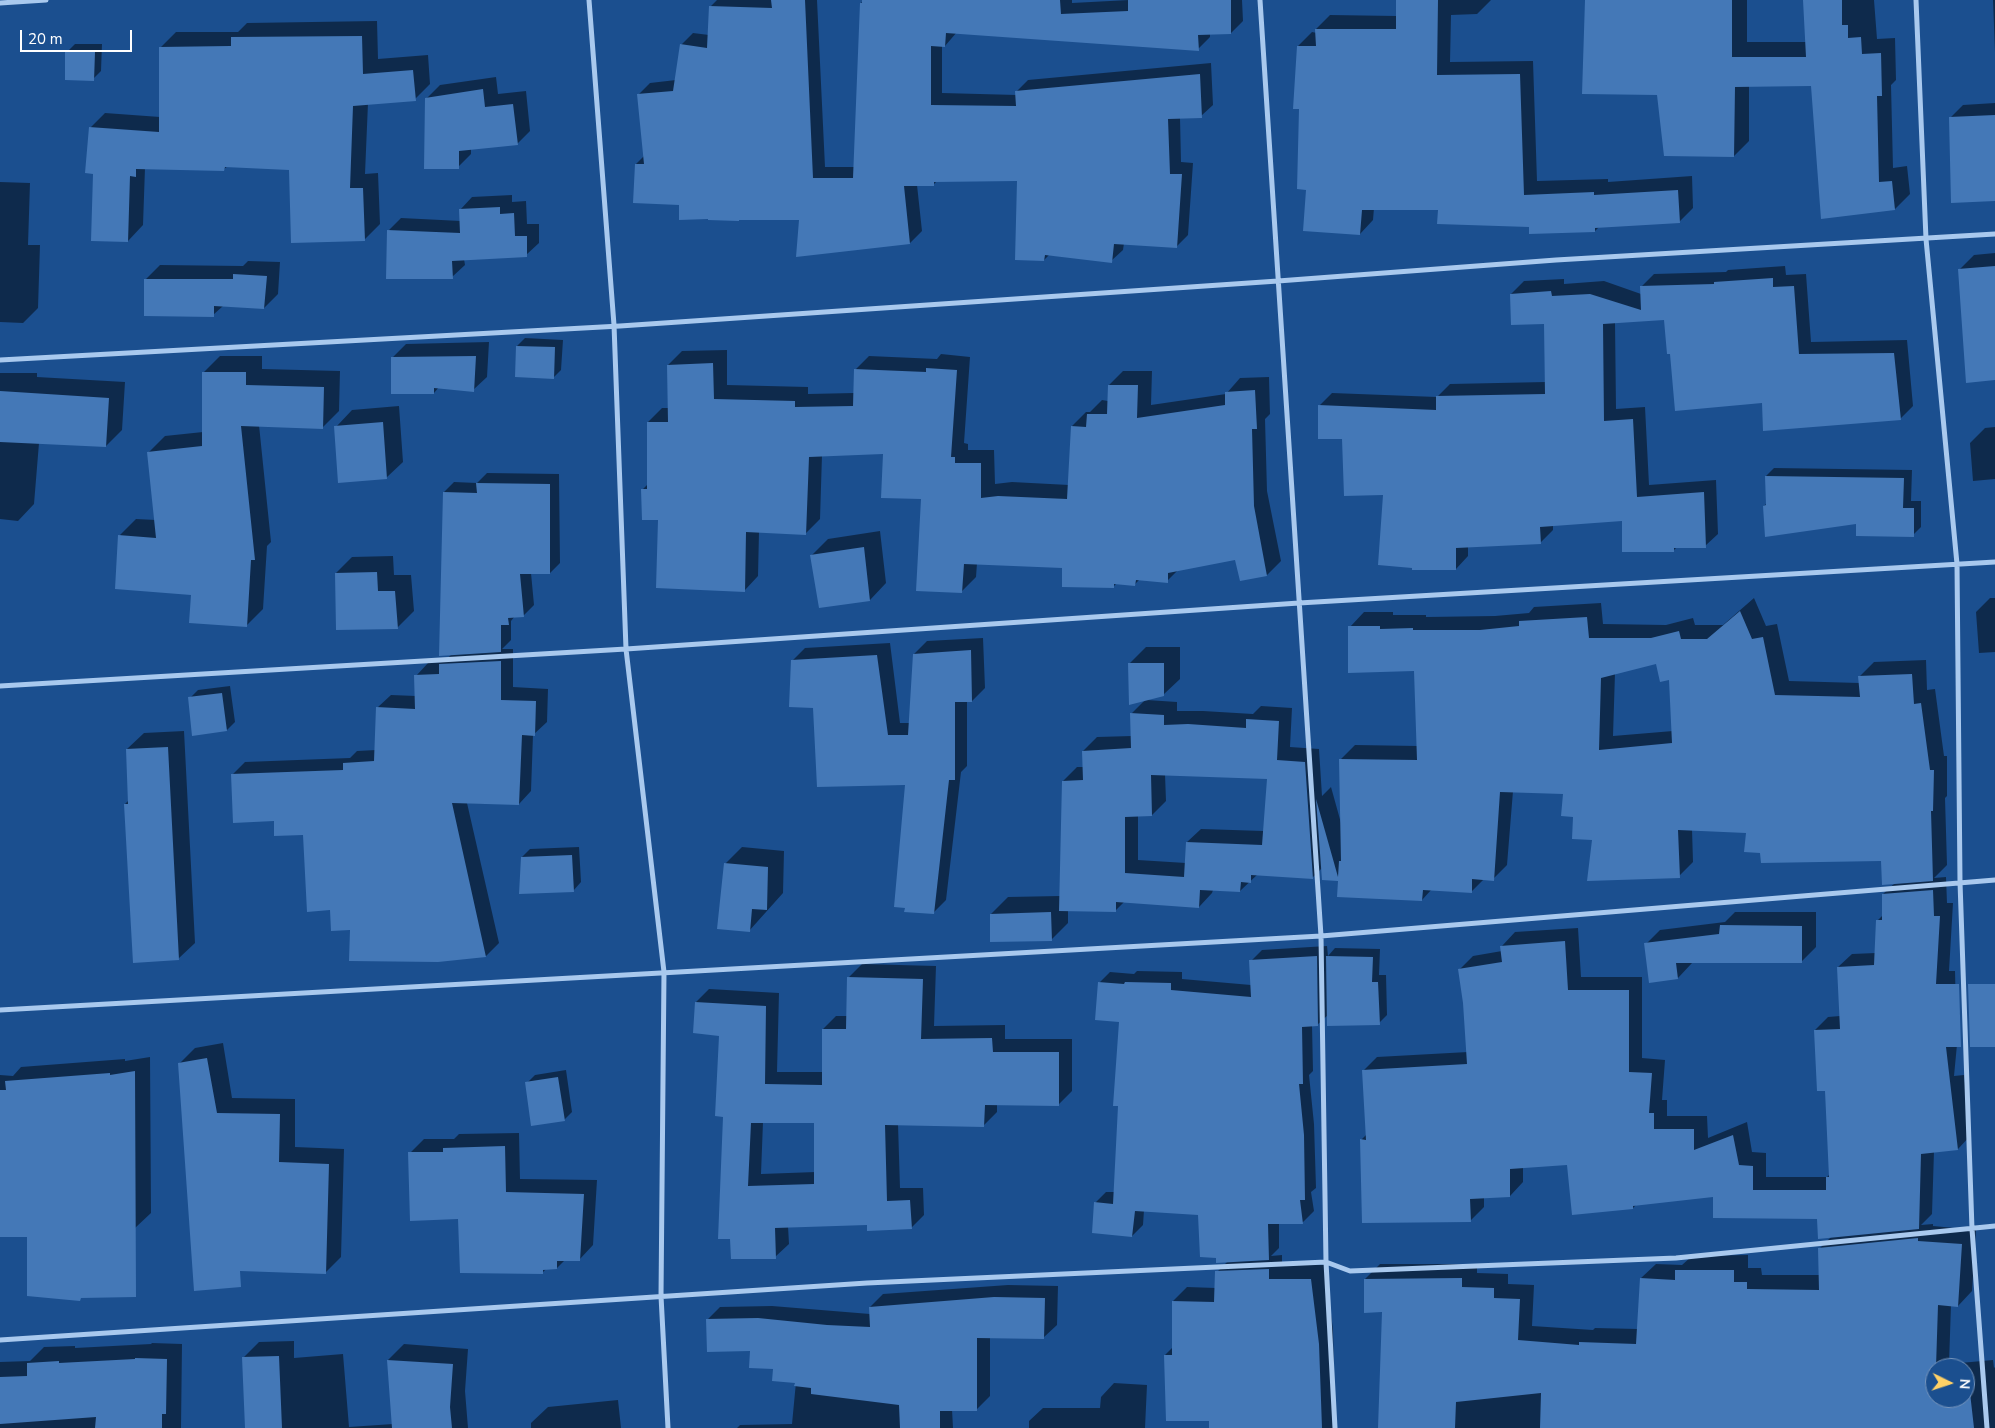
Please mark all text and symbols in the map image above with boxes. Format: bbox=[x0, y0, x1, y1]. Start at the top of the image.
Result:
scale bar bbox=[22, 20, 135, 52]
text: 20 m bbox=[28, 29, 63, 49]
north arrow bbox=[1925, 1358, 1975, 1408]
text: N bbox=[1955, 1378, 1974, 1390]

